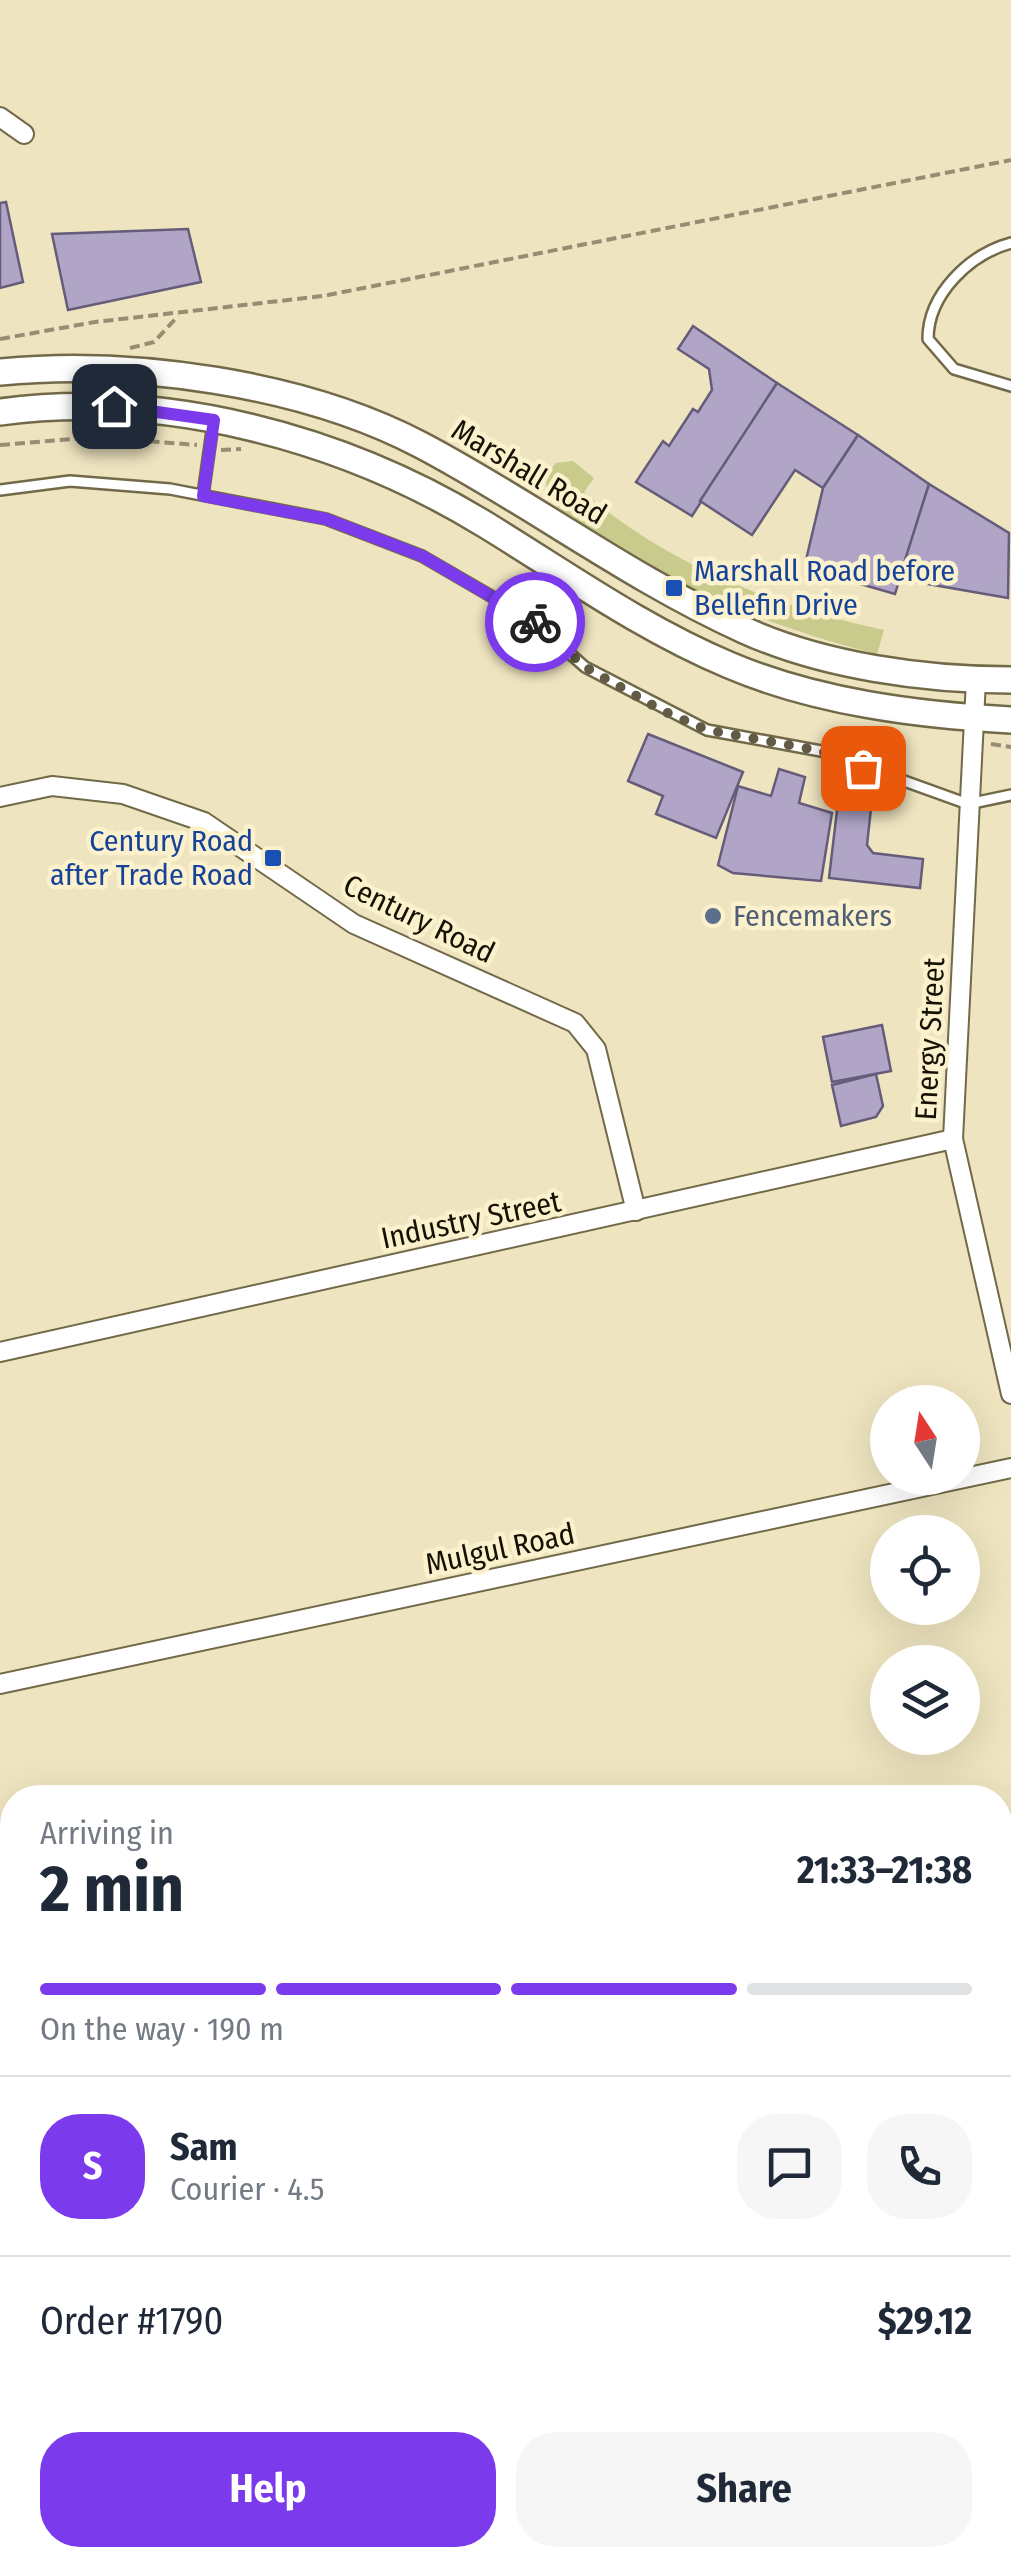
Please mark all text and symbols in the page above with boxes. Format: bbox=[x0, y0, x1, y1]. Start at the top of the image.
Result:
pin bbox=[72, 364, 157, 449]
icon: home bbox=[87, 379, 142, 434]
street label: Marshall Road bbox=[445, 412, 613, 532]
place label: Marshall Road before Bellefin Drive bbox=[694, 553, 955, 623]
courier bbox=[485, 572, 585, 672]
marker: Marshall Road before Bellefin Drive bbox=[663, 577, 685, 599]
icon: bike bbox=[508, 595, 563, 650]
pin bbox=[821, 726, 906, 811]
icon: bag bbox=[836, 741, 891, 796]
place label: Century Road after Trade Road bbox=[50, 823, 253, 893]
marker: Century Road after Trade Road bbox=[262, 847, 284, 869]
street label: Century Road bbox=[337, 867, 501, 971]
place label: Fencemakers bbox=[733, 898, 892, 934]
marker: Fencemakers bbox=[702, 905, 724, 927]
street label: Energy Street bbox=[908, 957, 952, 1121]
street label: Industry Street bbox=[378, 1183, 564, 1257]
north arrow bbox=[870, 1385, 980, 1495]
map controls bbox=[870, 1385, 980, 1755]
button: locate bbox=[870, 1515, 980, 1625]
street label: Mulgul Road bbox=[422, 1516, 578, 1582]
button: layers bbox=[870, 1645, 980, 1755]
text: Arriving in bbox=[40, 1814, 174, 1852]
text: 21:33–21:38 bbox=[797, 1847, 972, 1893]
text: 2 min bbox=[40, 1850, 184, 1928]
text: On the way · 190 m bbox=[40, 2010, 284, 2048]
button: chat bbox=[737, 2114, 842, 2219]
button: phone bbox=[867, 2114, 972, 2219]
text: Sam bbox=[170, 2124, 238, 2170]
text: S bbox=[83, 2143, 102, 2189]
text: Courier · 4.5 bbox=[170, 2170, 325, 2208]
text: Order #1790 bbox=[40, 2298, 223, 2344]
text: $29.12 bbox=[878, 2298, 972, 2344]
button: Help bbox=[40, 2432, 496, 2547]
button: Share bbox=[516, 2432, 972, 2547]

